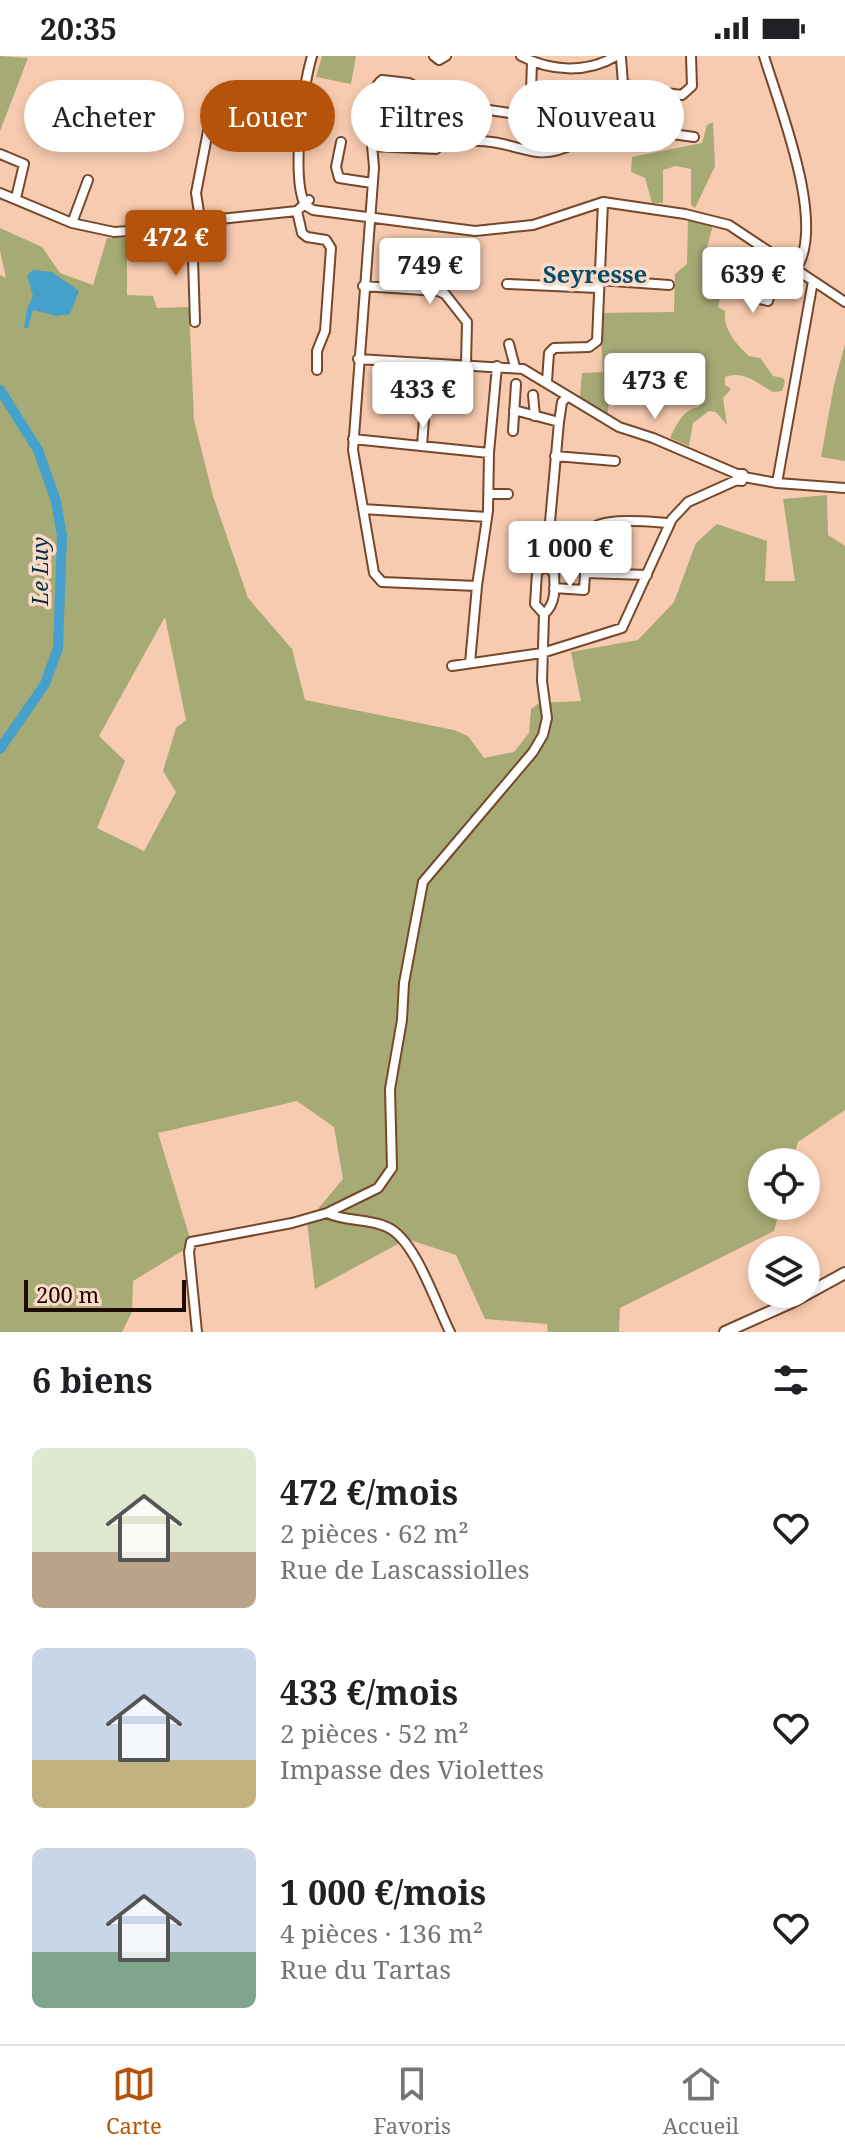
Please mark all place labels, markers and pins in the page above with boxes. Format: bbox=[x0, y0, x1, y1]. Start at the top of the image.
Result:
pin: 472 € bbox=[120, 210, 232, 278]
pin: 749 € bbox=[374, 238, 486, 306]
pin: 639 € bbox=[697, 247, 809, 315]
pin: 473 € bbox=[599, 353, 711, 421]
pin: 433 € bbox=[367, 362, 479, 430]
pin: 1 000 € bbox=[496, 521, 644, 589]

